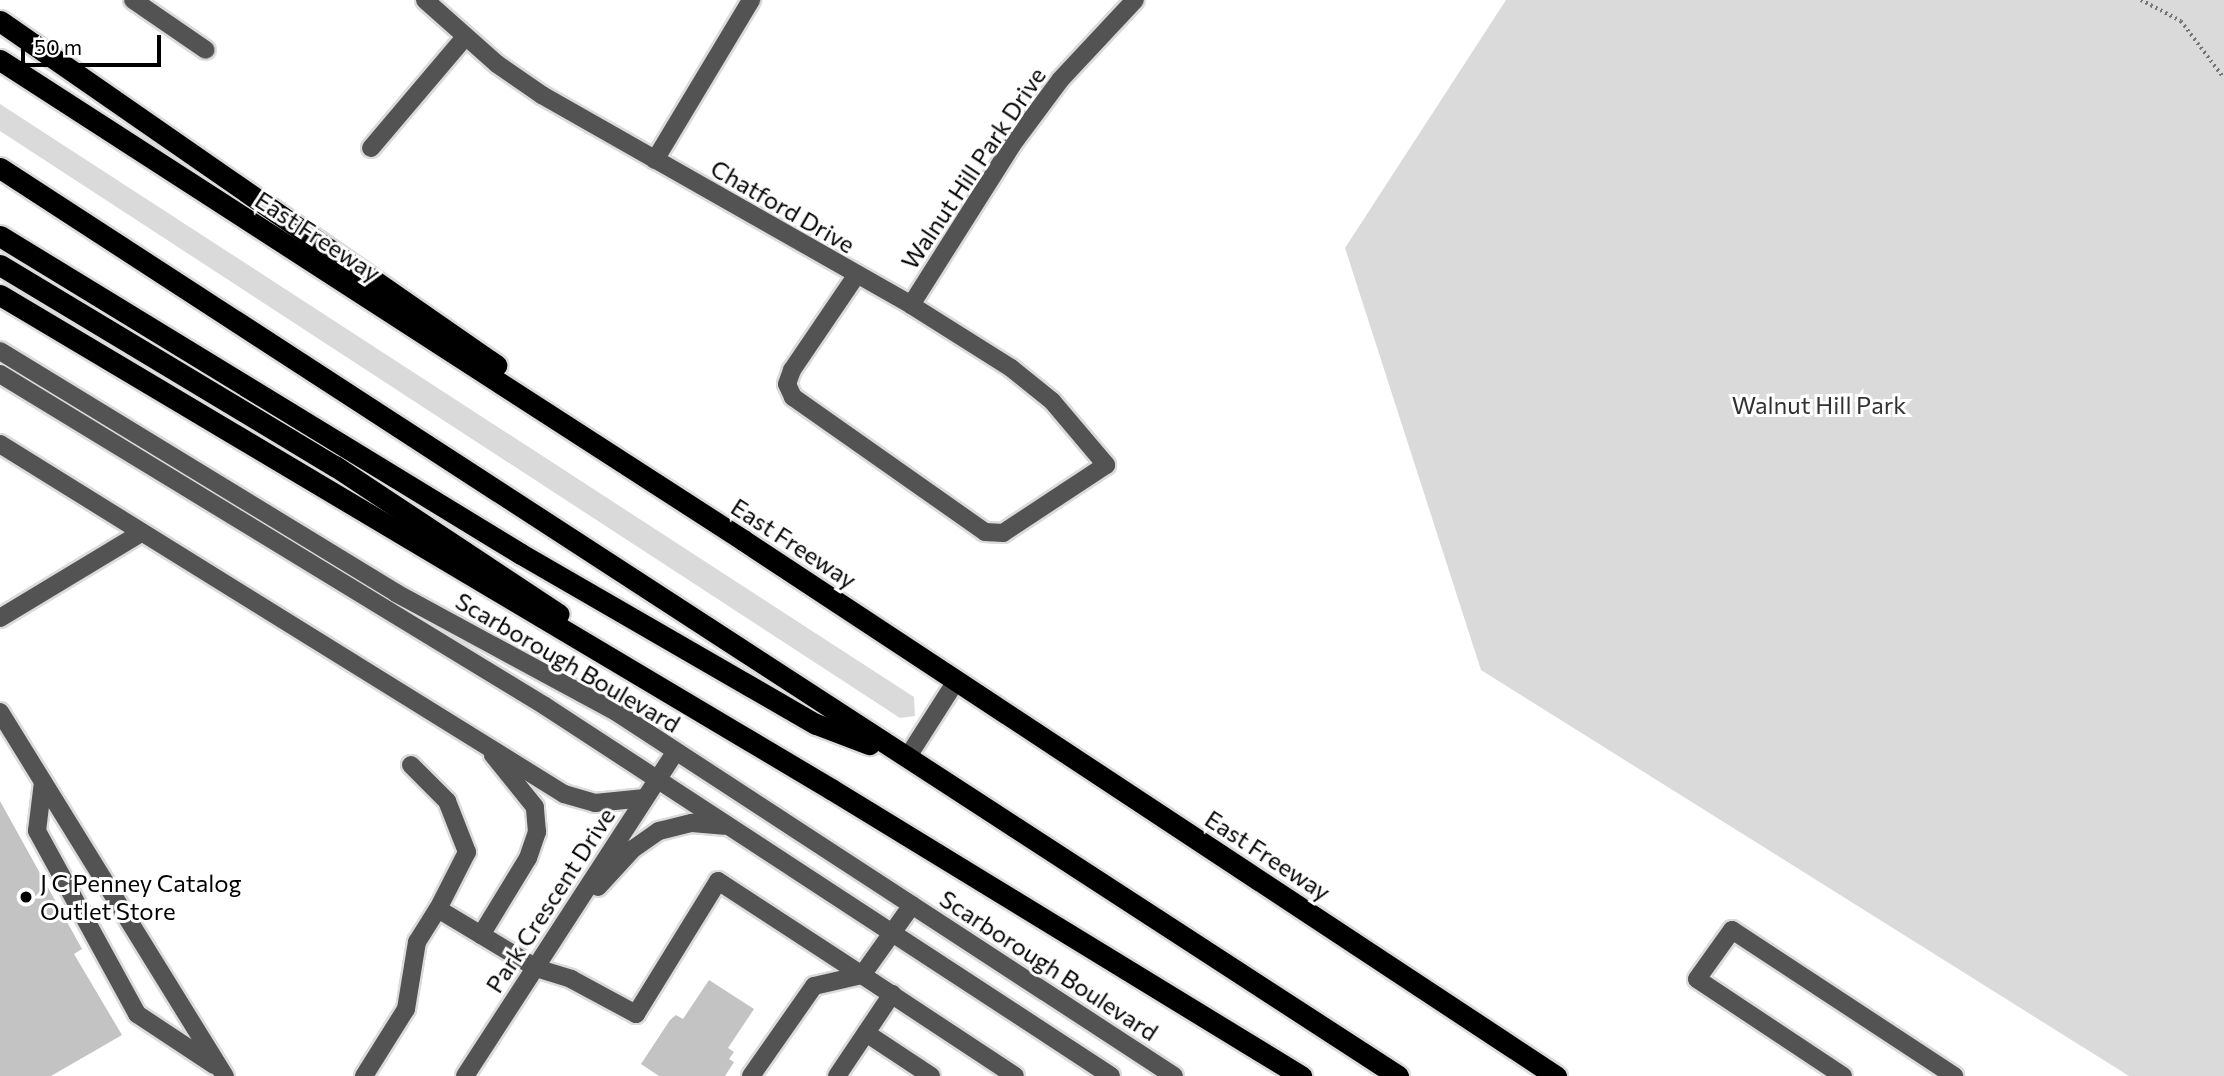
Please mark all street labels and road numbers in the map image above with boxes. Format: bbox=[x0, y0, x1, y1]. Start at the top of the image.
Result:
street label: Walnut Hill Park Drive bbox=[895, 62, 1051, 274]
street label: Chatford Drive bbox=[706, 153, 860, 259]
street label: East Freeway bbox=[250, 185, 386, 287]
street label: East Freeway bbox=[726, 492, 862, 594]
street label: Scarborough Boulevard bbox=[451, 586, 685, 738]
street label: Park Crescent Drive bbox=[479, 802, 621, 998]
street label: East Freeway bbox=[1200, 804, 1336, 906]
street label: Scarborough Boulevard bbox=[935, 884, 1163, 1046]

